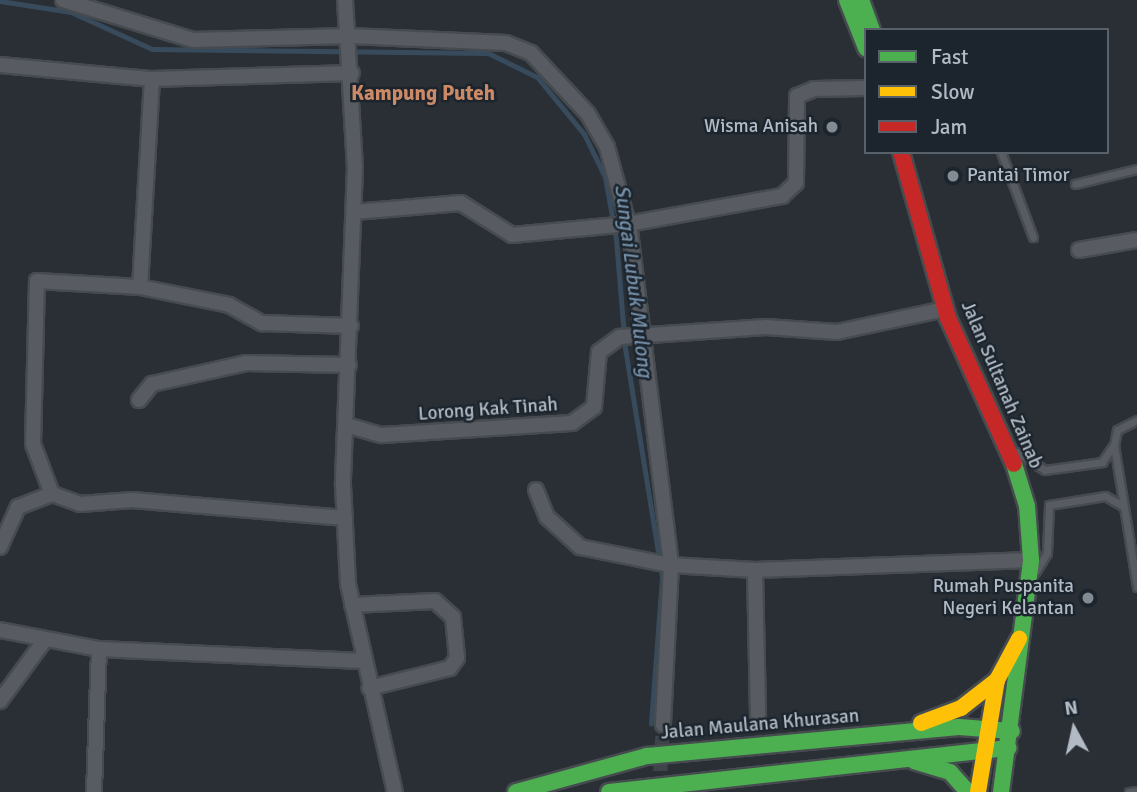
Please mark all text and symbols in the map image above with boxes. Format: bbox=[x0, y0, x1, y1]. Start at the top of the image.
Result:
legend bbox=[864, 28, 1109, 154]
text: Fast bbox=[931, 44, 968, 70]
text: Slow bbox=[931, 79, 975, 105]
district label: Kampung Puteh bbox=[351, 80, 495, 106]
text: Jam bbox=[931, 114, 967, 140]
place label: Wisma Anisah bbox=[704, 116, 818, 138]
marker: Wisma Anisah bbox=[824, 119, 840, 135]
place label: Pantai Timor bbox=[967, 165, 1070, 187]
marker: Pantai Timor bbox=[945, 168, 961, 184]
water label: Sungai Lubuk Mulong bbox=[610, 183, 658, 379]
street label: Jalan Sultanah Zainab bbox=[955, 298, 1047, 472]
street label: Lorong Kak Tinah bbox=[417, 394, 559, 426]
place label: Rumah Puspanita Negeri Kelantan bbox=[933, 576, 1074, 620]
marker: Rumah Puspanita Negeri Kelantan bbox=[1080, 590, 1096, 606]
north arrow bbox=[1039, 694, 1109, 764]
text: N bbox=[1063, 695, 1079, 721]
street label: Jalan Maulana Khurasan bbox=[660, 705, 860, 745]

